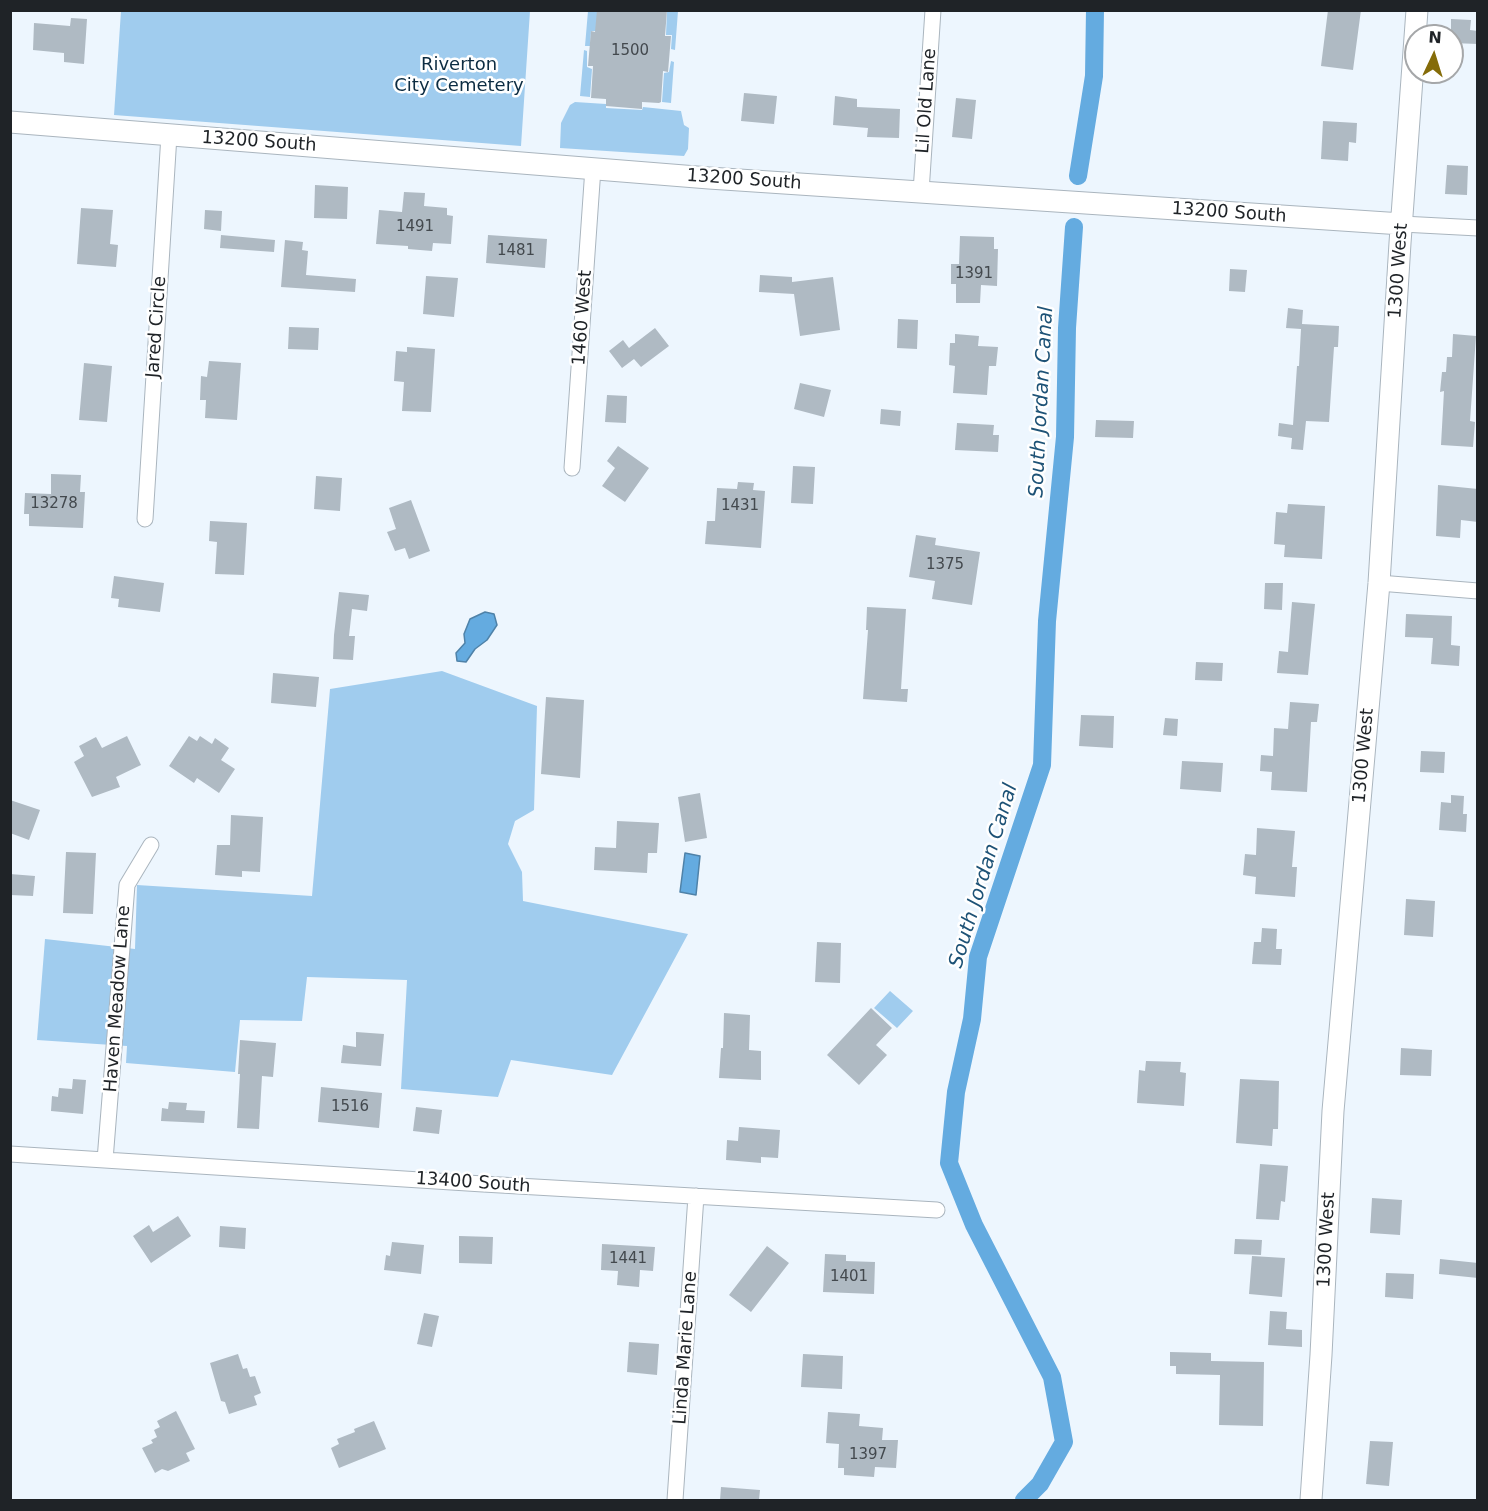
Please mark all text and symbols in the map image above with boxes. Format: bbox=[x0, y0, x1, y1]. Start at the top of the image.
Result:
north arrow bbox=[1404, 24, 1464, 84]
text: N bbox=[1428, 28, 1442, 47]
house number: 1500 bbox=[611, 42, 649, 60]
street label: Lil Old Lane bbox=[913, 48, 941, 154]
park label: Riverton City Cemetery bbox=[394, 54, 524, 97]
street label: 13200 South bbox=[201, 127, 317, 157]
street label: 13200 South bbox=[686, 165, 802, 195]
street label: 13200 South bbox=[1171, 198, 1287, 228]
house number: 1491 bbox=[396, 218, 434, 236]
street label: 1300 West bbox=[1385, 222, 1413, 320]
house number: 1481 bbox=[497, 242, 535, 260]
house number: 1391 bbox=[955, 265, 993, 283]
street label: 1460 West bbox=[569, 269, 597, 367]
street label: Jared Circle bbox=[143, 275, 171, 379]
water label: South Jordan Canal bbox=[1025, 306, 1059, 498]
house number: 13278 bbox=[30, 495, 78, 513]
house number: 1431 bbox=[721, 497, 759, 515]
house number: 1375 bbox=[926, 556, 964, 574]
street label: 1300 West bbox=[1349, 707, 1379, 805]
water label: South Jordan Canal bbox=[945, 781, 1023, 971]
street label: Haven Meadow Lane bbox=[101, 905, 135, 1093]
house number: 1516 bbox=[331, 1098, 369, 1116]
street label: 13400 South bbox=[415, 1168, 531, 1198]
street label: 1300 West bbox=[1314, 1192, 1340, 1288]
house number: 1441 bbox=[609, 1250, 647, 1268]
house number: 1401 bbox=[830, 1268, 868, 1286]
street label: Linda Marie Lane bbox=[670, 1270, 702, 1426]
house number: 1397 bbox=[849, 1446, 887, 1464]

